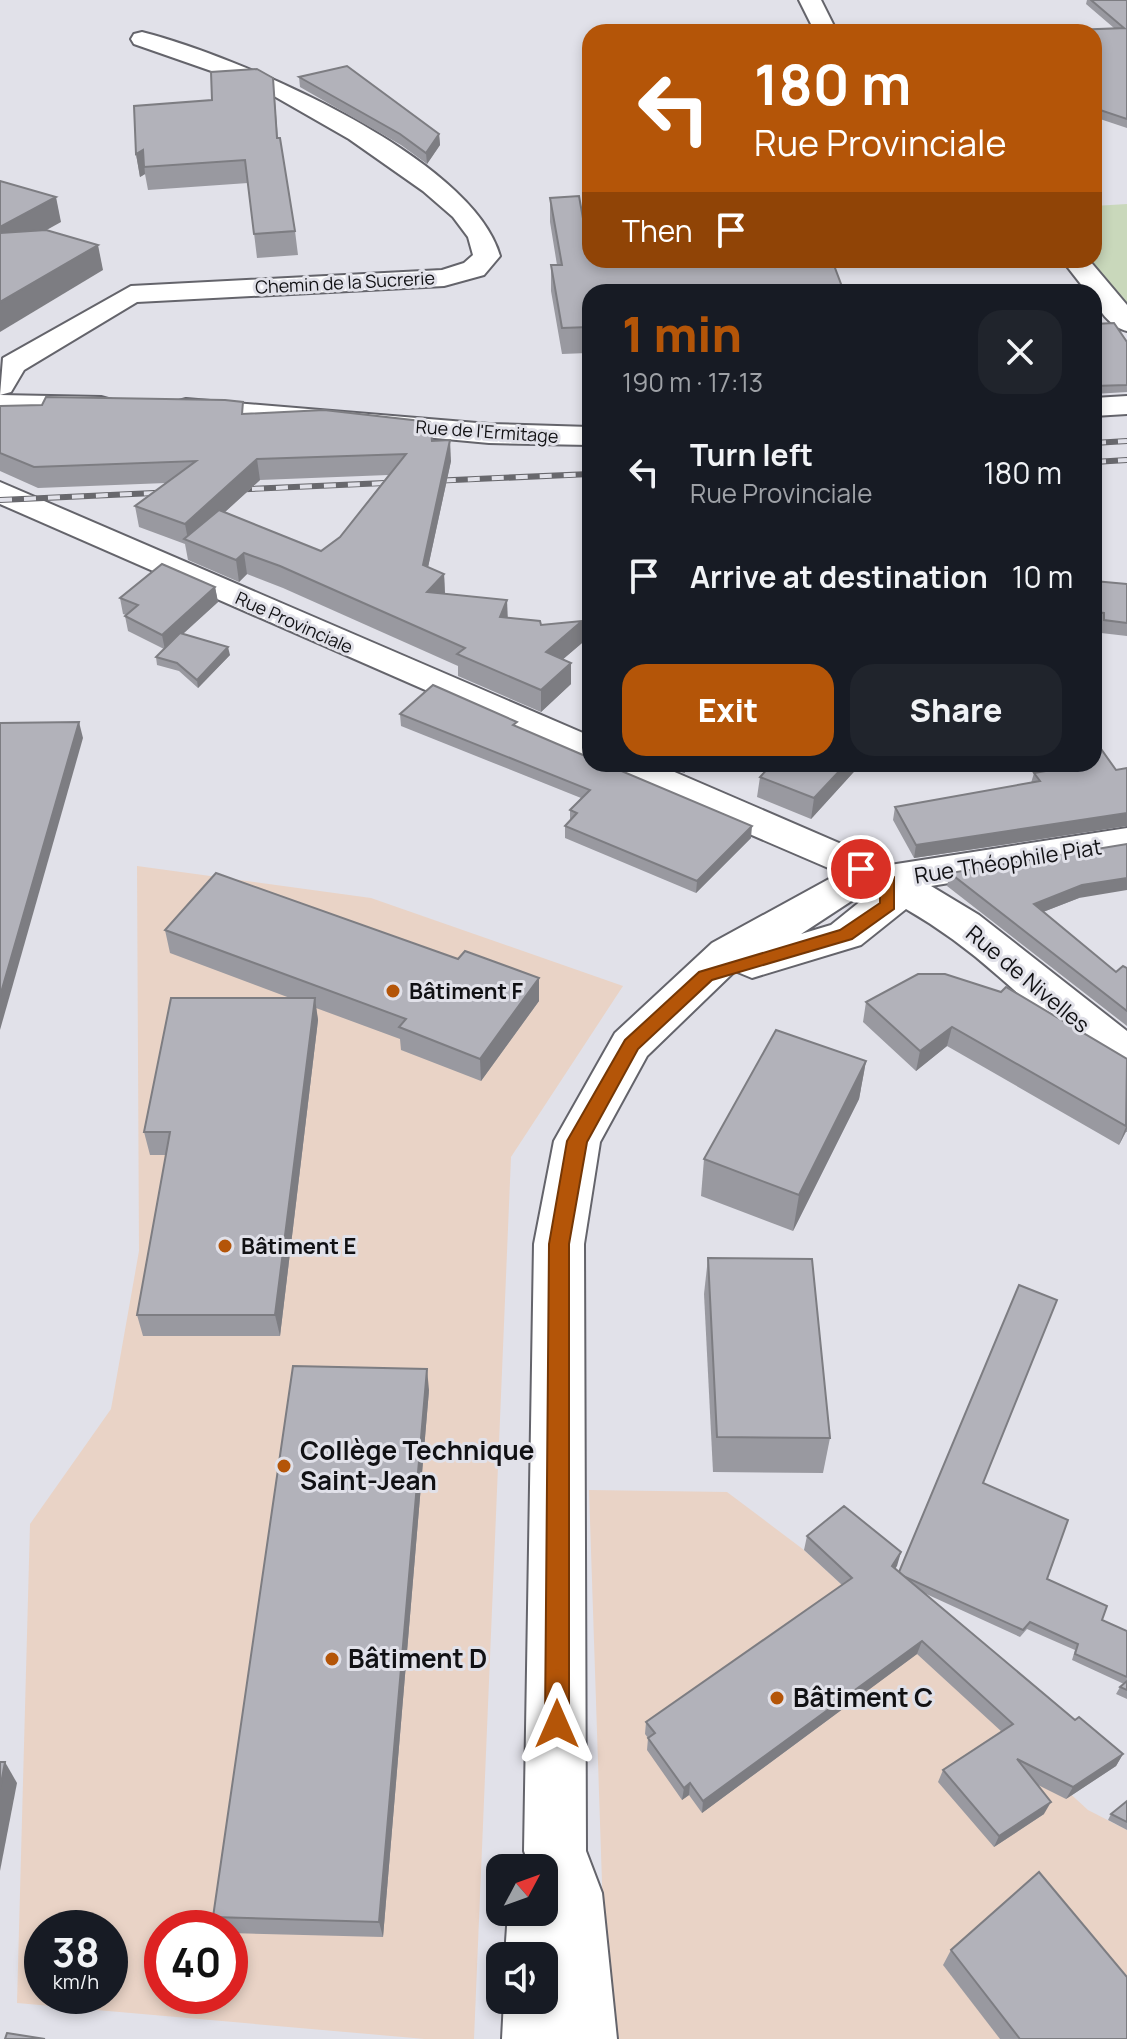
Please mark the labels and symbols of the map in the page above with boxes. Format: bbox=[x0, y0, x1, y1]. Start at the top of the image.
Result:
street label: Chemin de la Sucrerie bbox=[254, 265, 435, 299]
street label: Rue de l'Ermitage bbox=[415, 414, 559, 448]
street label: Rue Provinciale bbox=[232, 585, 357, 659]
street label: Rue Théophile Piat bbox=[912, 831, 1104, 891]
pin bbox=[827, 835, 895, 903]
street label: Rue de Nivelles bbox=[960, 918, 1096, 1040]
place label: Bâtiment F bbox=[409, 976, 523, 1006]
marker: Bâtiment F bbox=[384, 982, 402, 1000]
place label: Bâtiment E bbox=[241, 1231, 356, 1261]
marker: Bâtiment E bbox=[216, 1237, 234, 1255]
place label: Collège Technique Saint-Jean bbox=[300, 1432, 534, 1498]
marker: Collège Technique Saint-Jean bbox=[275, 1457, 293, 1475]
place label: Bâtiment D bbox=[348, 1640, 487, 1676]
marker: Bâtiment D bbox=[323, 1650, 341, 1668]
place label: Bâtiment C bbox=[793, 1679, 933, 1715]
position arrow bbox=[515, 1682, 599, 1766]
marker: Bâtiment C bbox=[768, 1689, 786, 1707]
north arrow bbox=[486, 1854, 558, 1926]
speed limit sign: 40 bbox=[144, 1910, 248, 2014]

